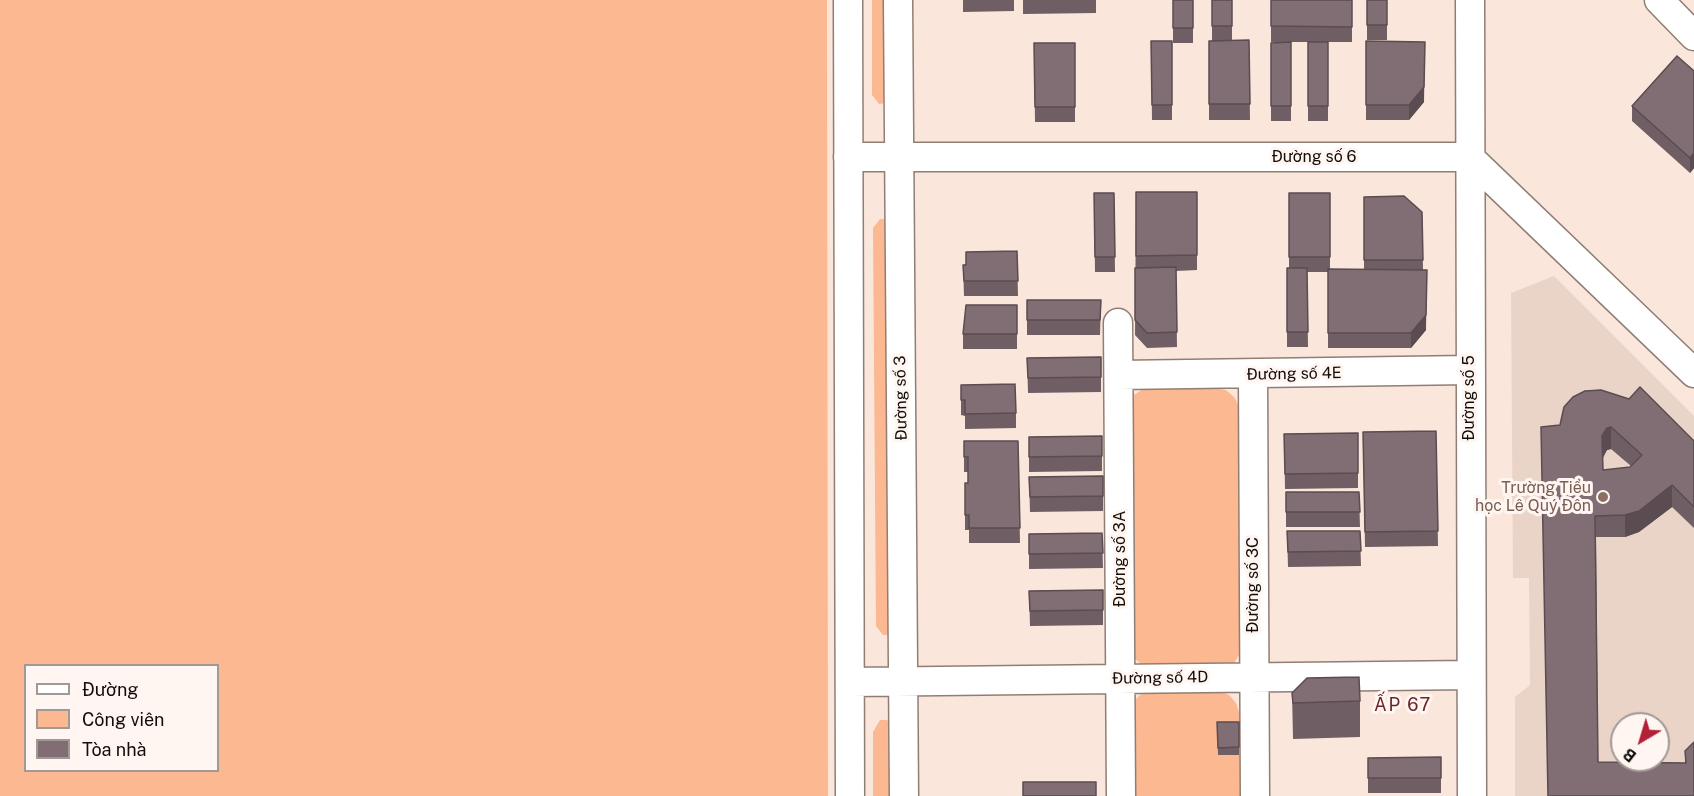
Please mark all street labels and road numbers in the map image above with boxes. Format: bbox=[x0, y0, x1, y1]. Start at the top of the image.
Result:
street label: Đường số 6 bbox=[1271, 147, 1357, 167]
street label: Đường số 3 bbox=[891, 355, 911, 441]
street label: Đường số 5 bbox=[1459, 355, 1479, 441]
street label: Đường số 4E bbox=[1246, 364, 1342, 384]
street label: Đường số 3A bbox=[1110, 511, 1130, 607]
street label: Đường số 3C bbox=[1243, 537, 1263, 633]
street label: Đường số 4D bbox=[1112, 668, 1208, 688]

